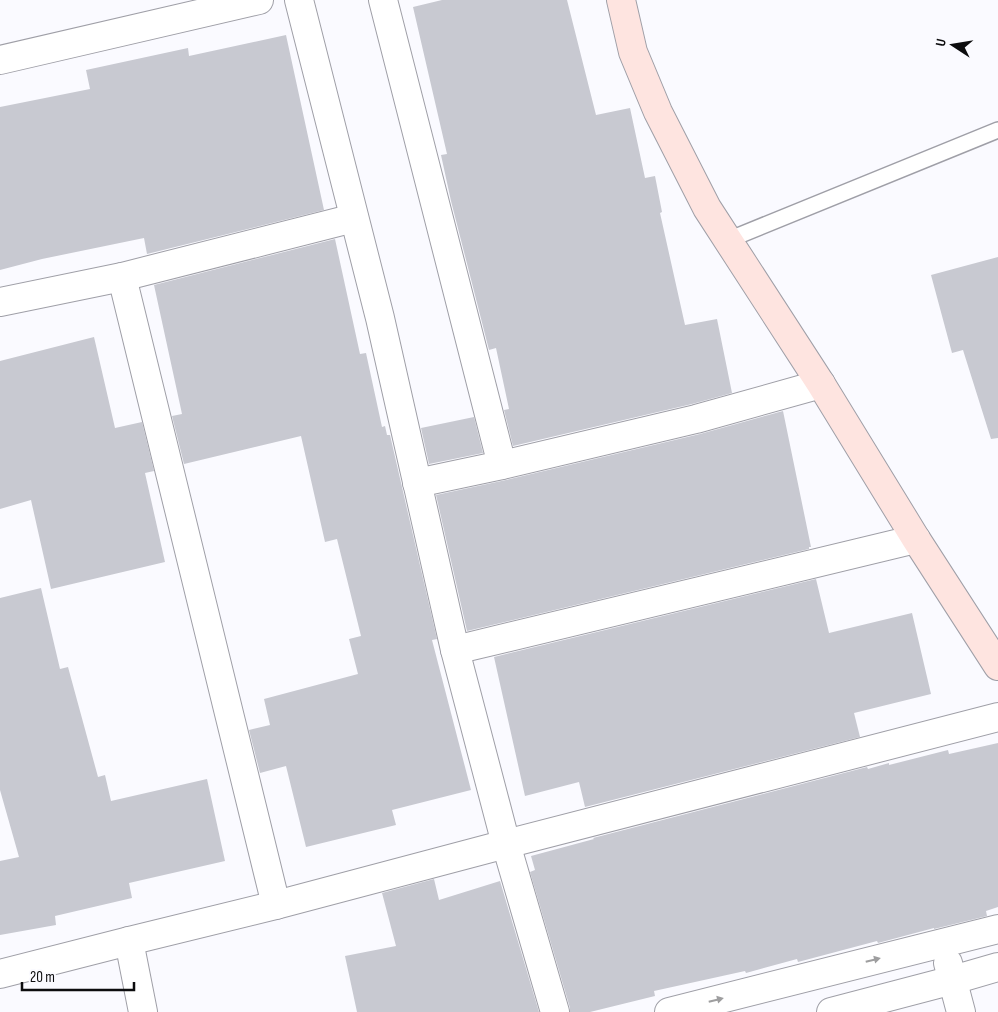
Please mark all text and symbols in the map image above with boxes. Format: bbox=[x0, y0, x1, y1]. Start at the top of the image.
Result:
north arrow bbox=[928, 20, 978, 70]
text: U bbox=[932, 37, 950, 48]
one-way arrow bbox=[866, 956, 881, 964]
scale bar bbox=[22, 960, 135, 992]
text: 20 m bbox=[30, 968, 55, 987]
one-way arrow bbox=[708, 996, 723, 1004]

